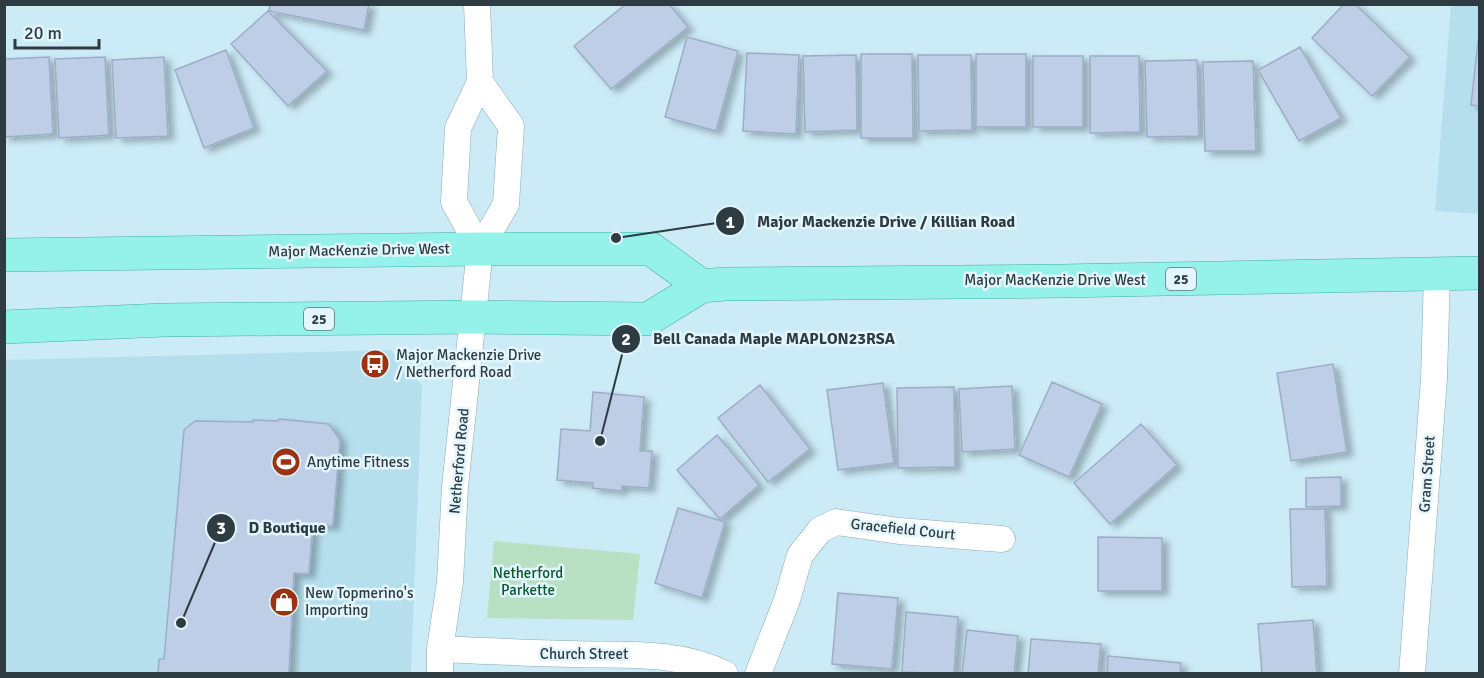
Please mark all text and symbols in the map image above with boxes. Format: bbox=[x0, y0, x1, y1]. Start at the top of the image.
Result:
scale bar bbox=[15, 12, 99, 50]
text: 20 m bbox=[24, 22, 62, 44]
callout: Major Mackenzie Drive / Killian Road bbox=[715, 204, 1027, 238]
text: 1 bbox=[725, 211, 735, 233]
text: Major Mackenzie Drive / Killian Road bbox=[757, 212, 1015, 232]
street label: Major MacKenzie Drive West bbox=[268, 239, 450, 261]
road number: 25 bbox=[1166, 268, 1196, 290]
street label: Major MacKenzie Drive West bbox=[964, 271, 1146, 289]
road number: 25 bbox=[304, 308, 334, 330]
callout: Bell Canada Maple MAPLON23RSA bbox=[611, 322, 907, 356]
text: 2 bbox=[621, 328, 631, 350]
text: Bell Canada Maple MAPLON23RSA bbox=[653, 329, 896, 349]
place label: Major Mackenzie Drive / Netherford Road bbox=[396, 346, 541, 381]
bus stop icon: Major Mackenzie Drive / Netherford Road bbox=[359, 348, 391, 380]
street label: Netherford Road bbox=[445, 407, 473, 515]
street label: Gram Street bbox=[1415, 435, 1439, 513]
sports icon: Anytime Fitness bbox=[270, 446, 302, 478]
place label: Anytime Fitness bbox=[307, 453, 410, 471]
callout: D Boutique bbox=[206, 511, 338, 545]
street label: Gracefield Court bbox=[850, 515, 956, 543]
text: 3 bbox=[216, 517, 226, 539]
text: D Boutique bbox=[248, 518, 326, 538]
park label: Netherford Parkette bbox=[493, 564, 563, 599]
place label: New Topmerino's Importing bbox=[305, 584, 414, 619]
shop icon: New Topmerino's Importing bbox=[268, 586, 300, 618]
street label: Church Street bbox=[540, 645, 628, 663]

